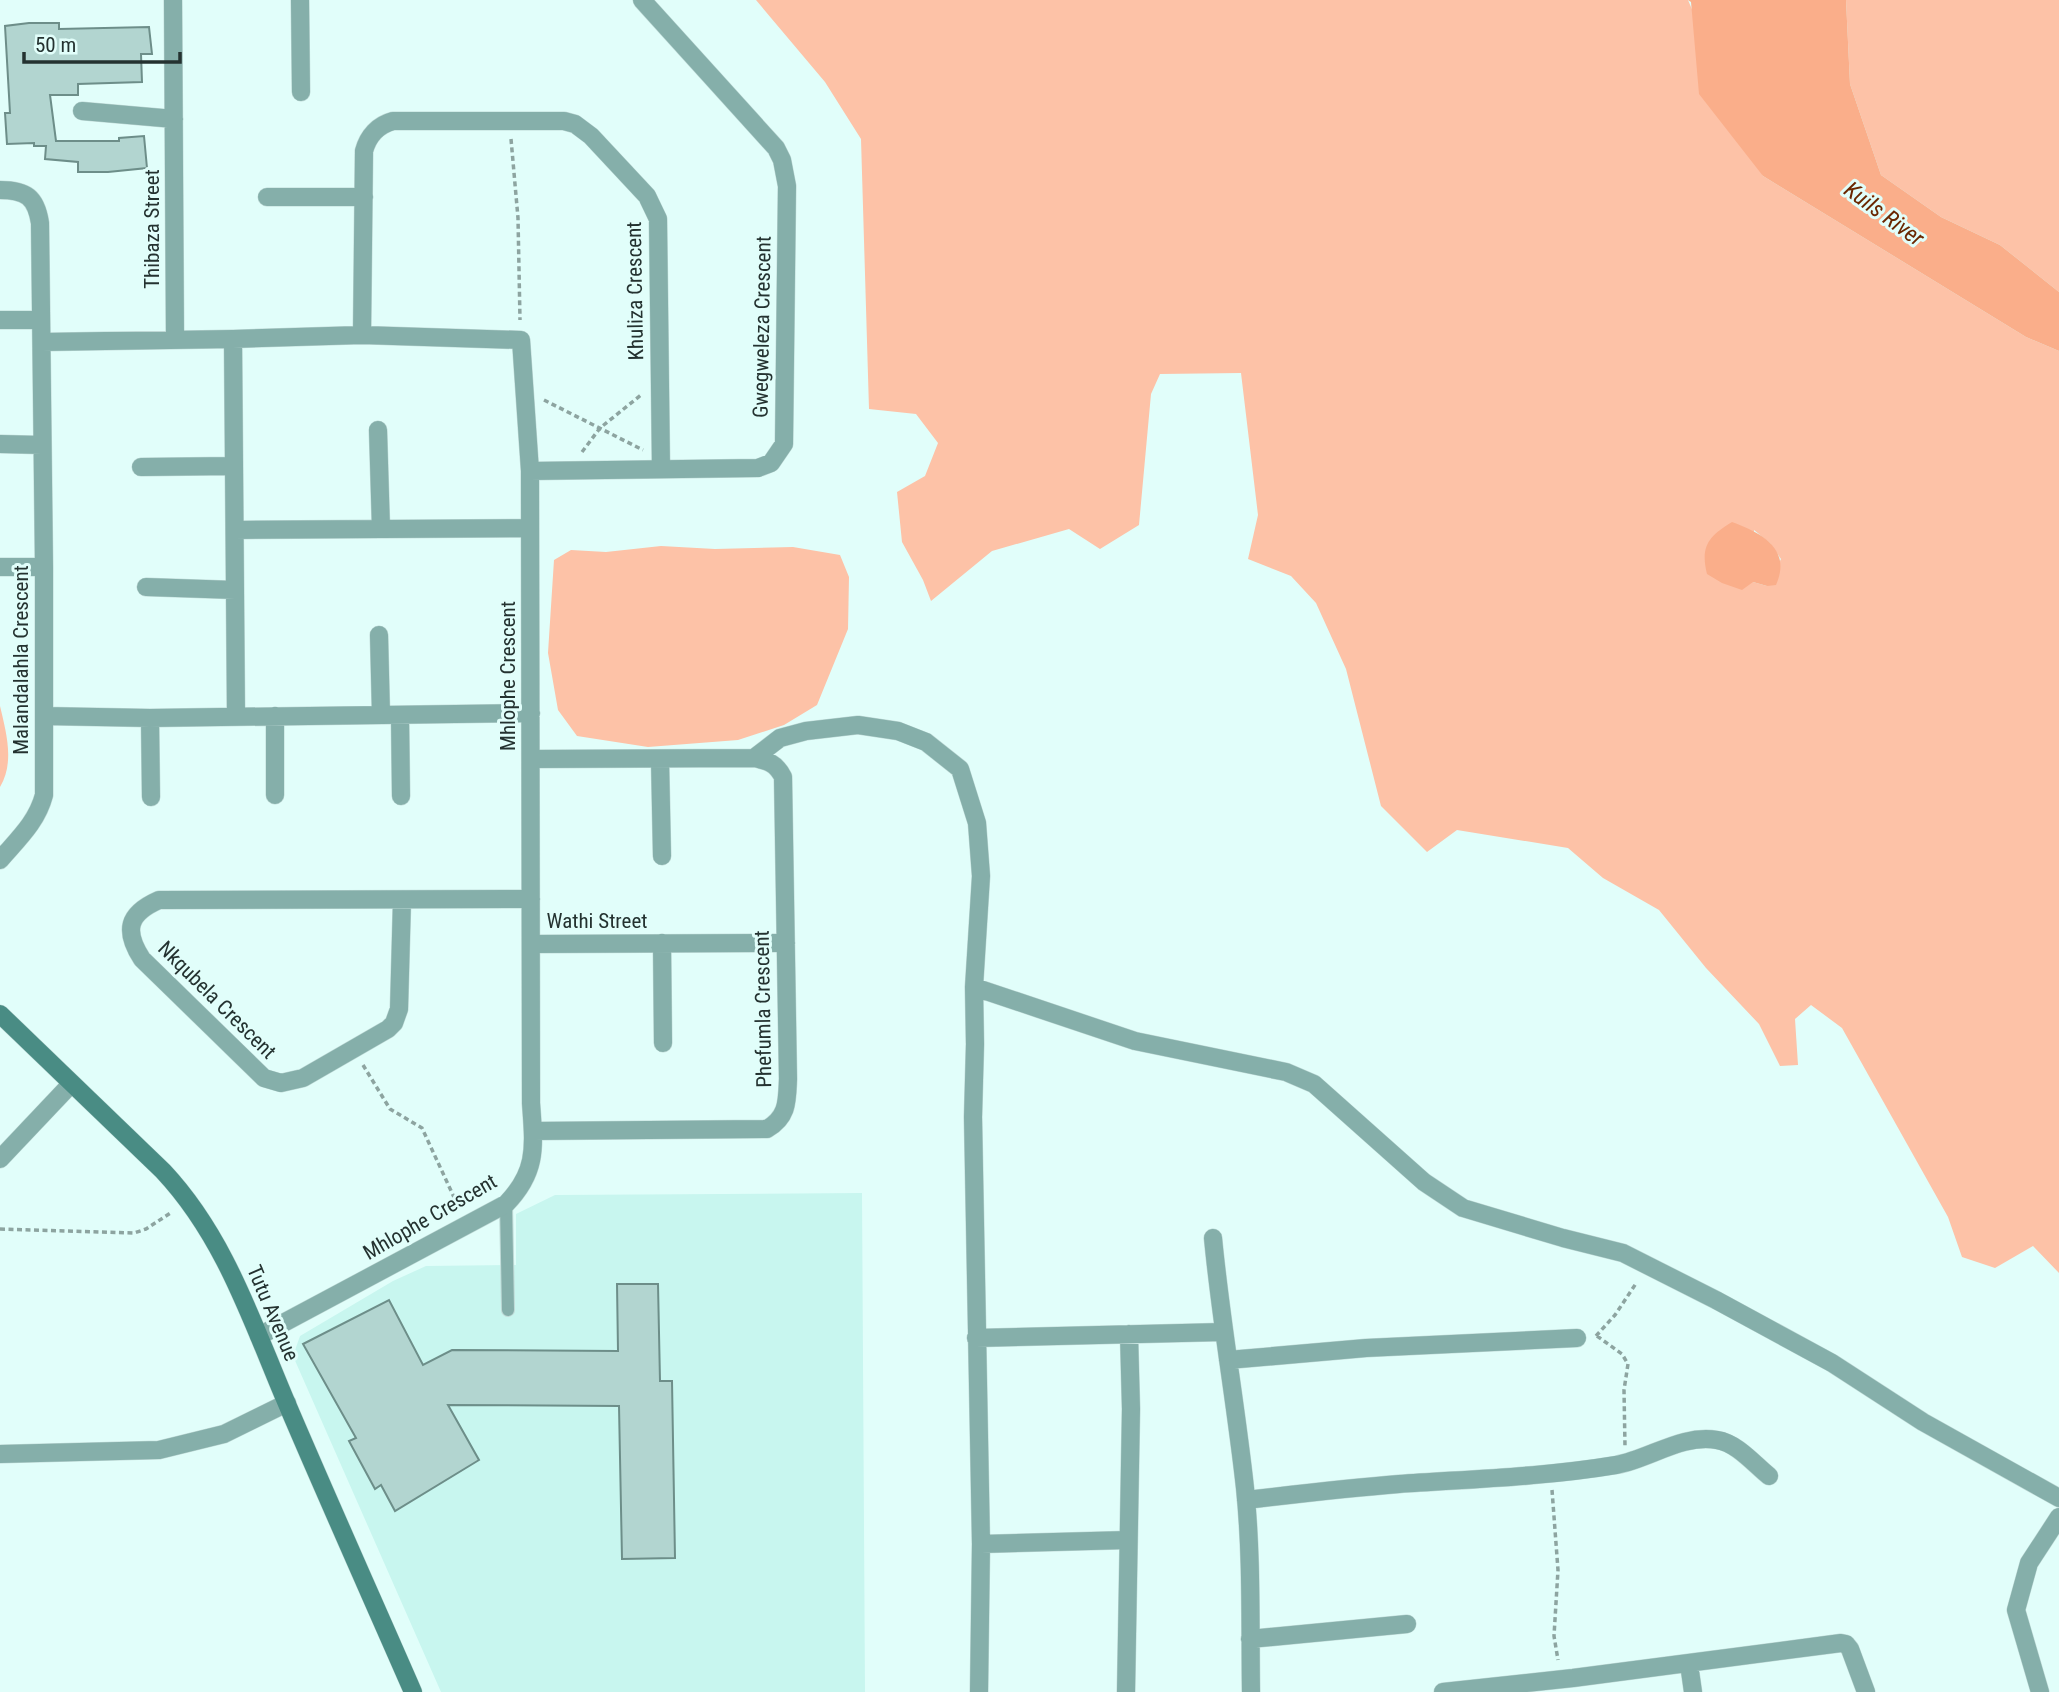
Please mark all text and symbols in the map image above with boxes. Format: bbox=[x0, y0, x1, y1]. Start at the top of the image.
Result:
scale bar bbox=[24, 21, 180, 65]
text: 50 m bbox=[35, 33, 76, 57]
street label: Thibaza Street bbox=[140, 169, 164, 289]
water label: Kuils River bbox=[1839, 176, 1930, 253]
street label: Khuliza Crescent bbox=[622, 221, 648, 361]
street label: Gwegweleza Crescent bbox=[748, 236, 776, 418]
street label: Malandalahla Crescent bbox=[9, 565, 33, 755]
street label: Mhlophe Crescent bbox=[496, 601, 520, 751]
street label: Wathi Street bbox=[547, 909, 647, 933]
street label: Phefumla Crescent bbox=[750, 930, 776, 1088]
street label: Nkqubela Crescent bbox=[153, 936, 281, 1064]
street label: Mhlophe Crescent bbox=[359, 1169, 501, 1265]
street label: Tutu Avenue bbox=[242, 1261, 304, 1365]

